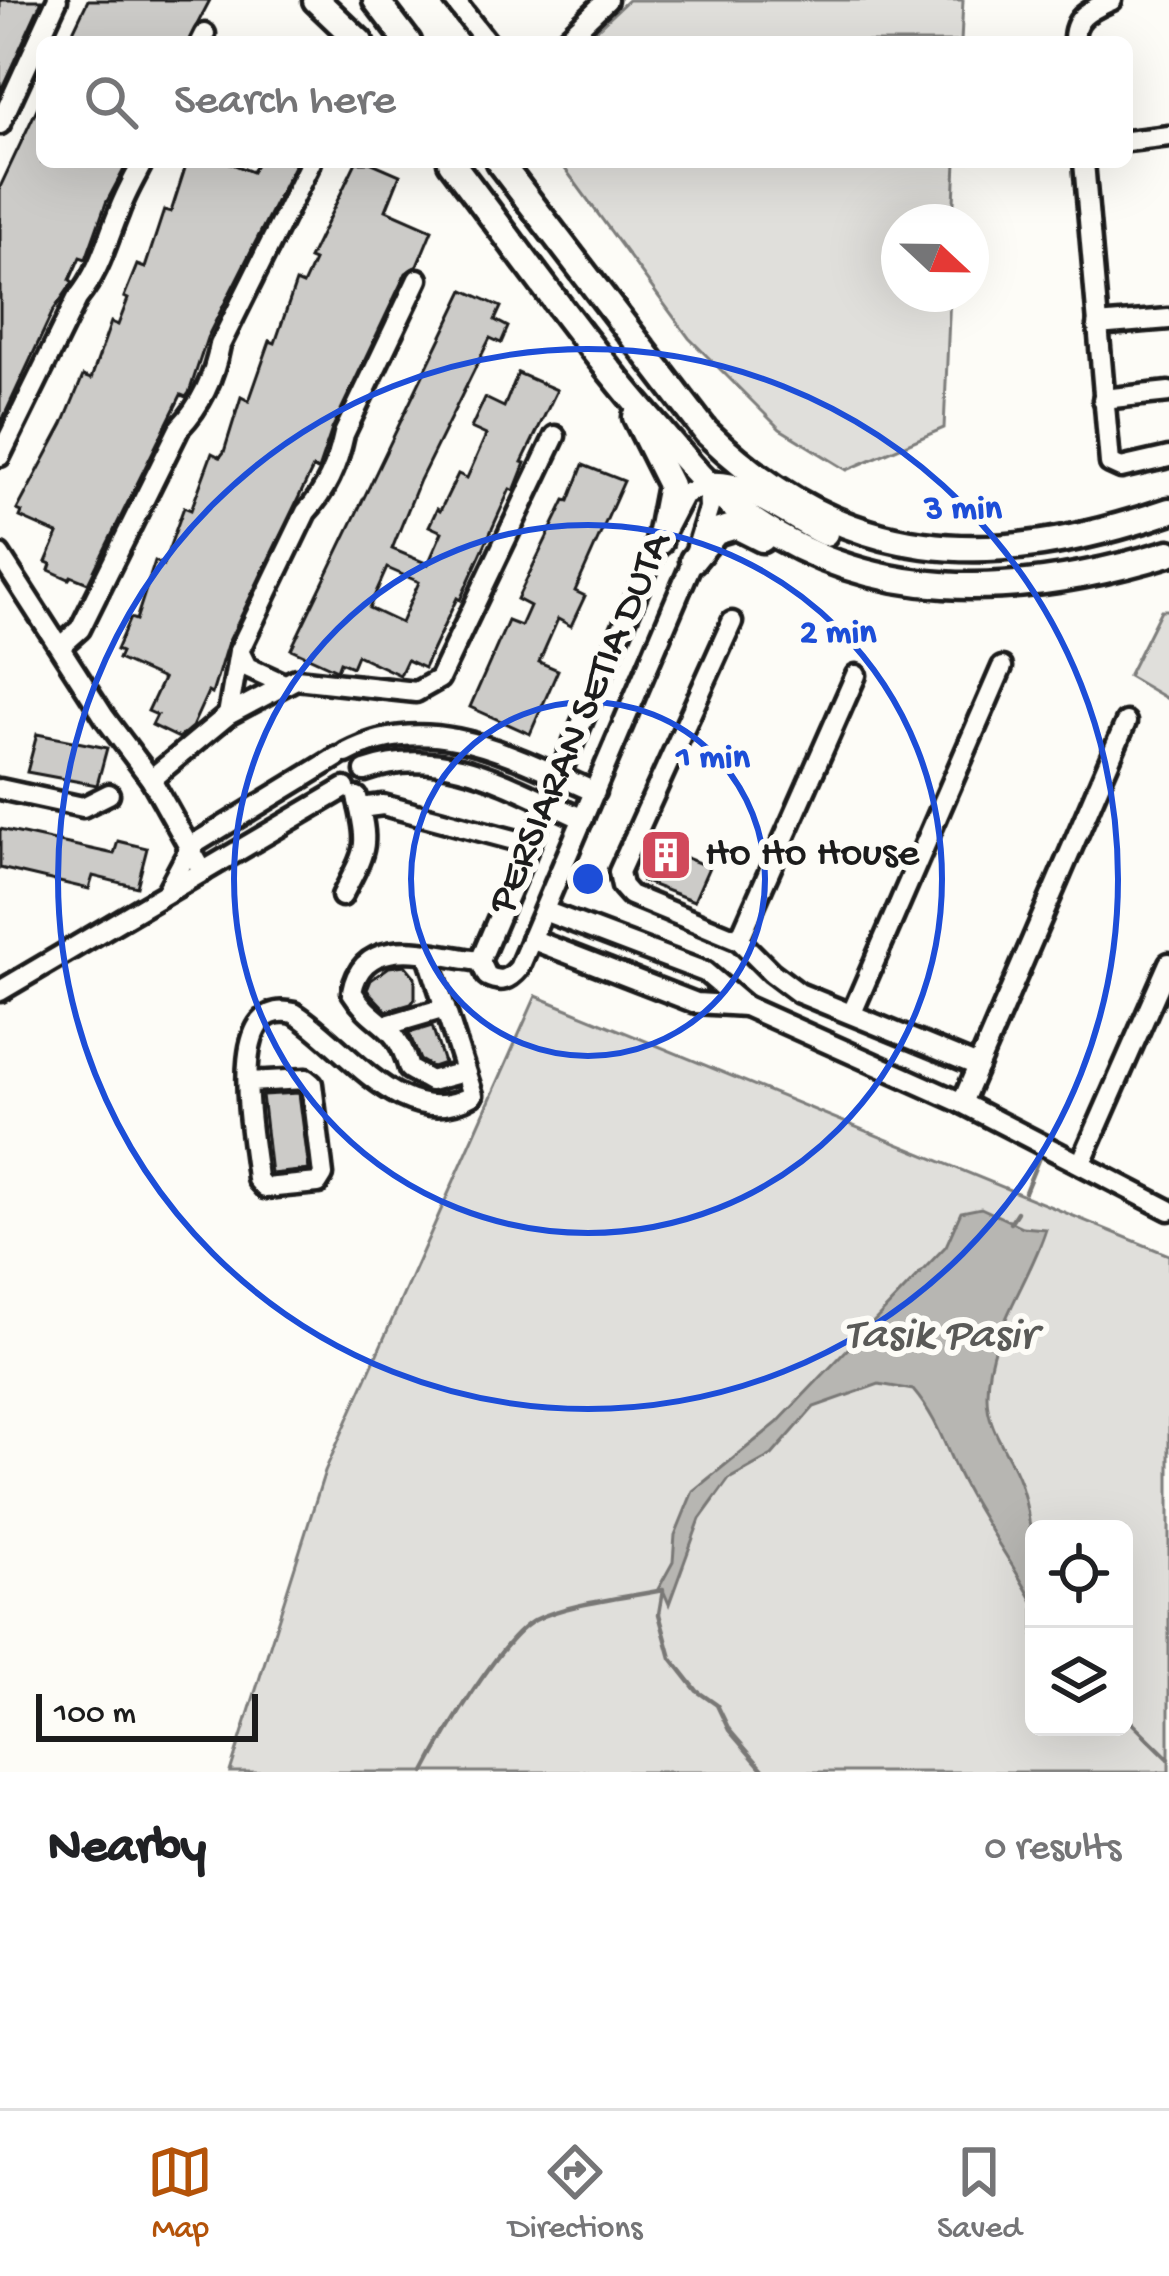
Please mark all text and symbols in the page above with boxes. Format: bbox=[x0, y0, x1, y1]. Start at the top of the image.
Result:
search box bbox=[36, 36, 1133, 168]
icon: search bbox=[78, 69, 144, 135]
text: Search here bbox=[174, 76, 396, 129]
north arrow bbox=[881, 204, 989, 312]
text: 3 min bbox=[923, 489, 1003, 532]
street label: PERSIARAN SETIA DUTA bbox=[479, 524, 685, 924]
text: 2 min bbox=[800, 613, 877, 656]
text: 1 min bbox=[674, 738, 751, 781]
building icon: Ho Ho House bbox=[638, 827, 694, 883]
place label: Ho Ho House bbox=[705, 831, 920, 880]
centre of rings bbox=[567, 858, 609, 900]
water label: Tasik Pasir bbox=[844, 1311, 1044, 1364]
map controls bbox=[1025, 1520, 1133, 1736]
button: locate bbox=[1025, 1520, 1133, 1628]
button: layers bbox=[1025, 1628, 1133, 1736]
scale bar bbox=[36, 1688, 258, 1741]
text: 100 m bbox=[54, 1696, 136, 1734]
text: Nearby bbox=[48, 1820, 206, 1880]
text: 0 results bbox=[984, 1827, 1121, 1873]
tab: Map bbox=[147, 2139, 213, 2249]
tab: Directions bbox=[508, 2139, 642, 2249]
tab: Saved bbox=[937, 2139, 1022, 2249]

